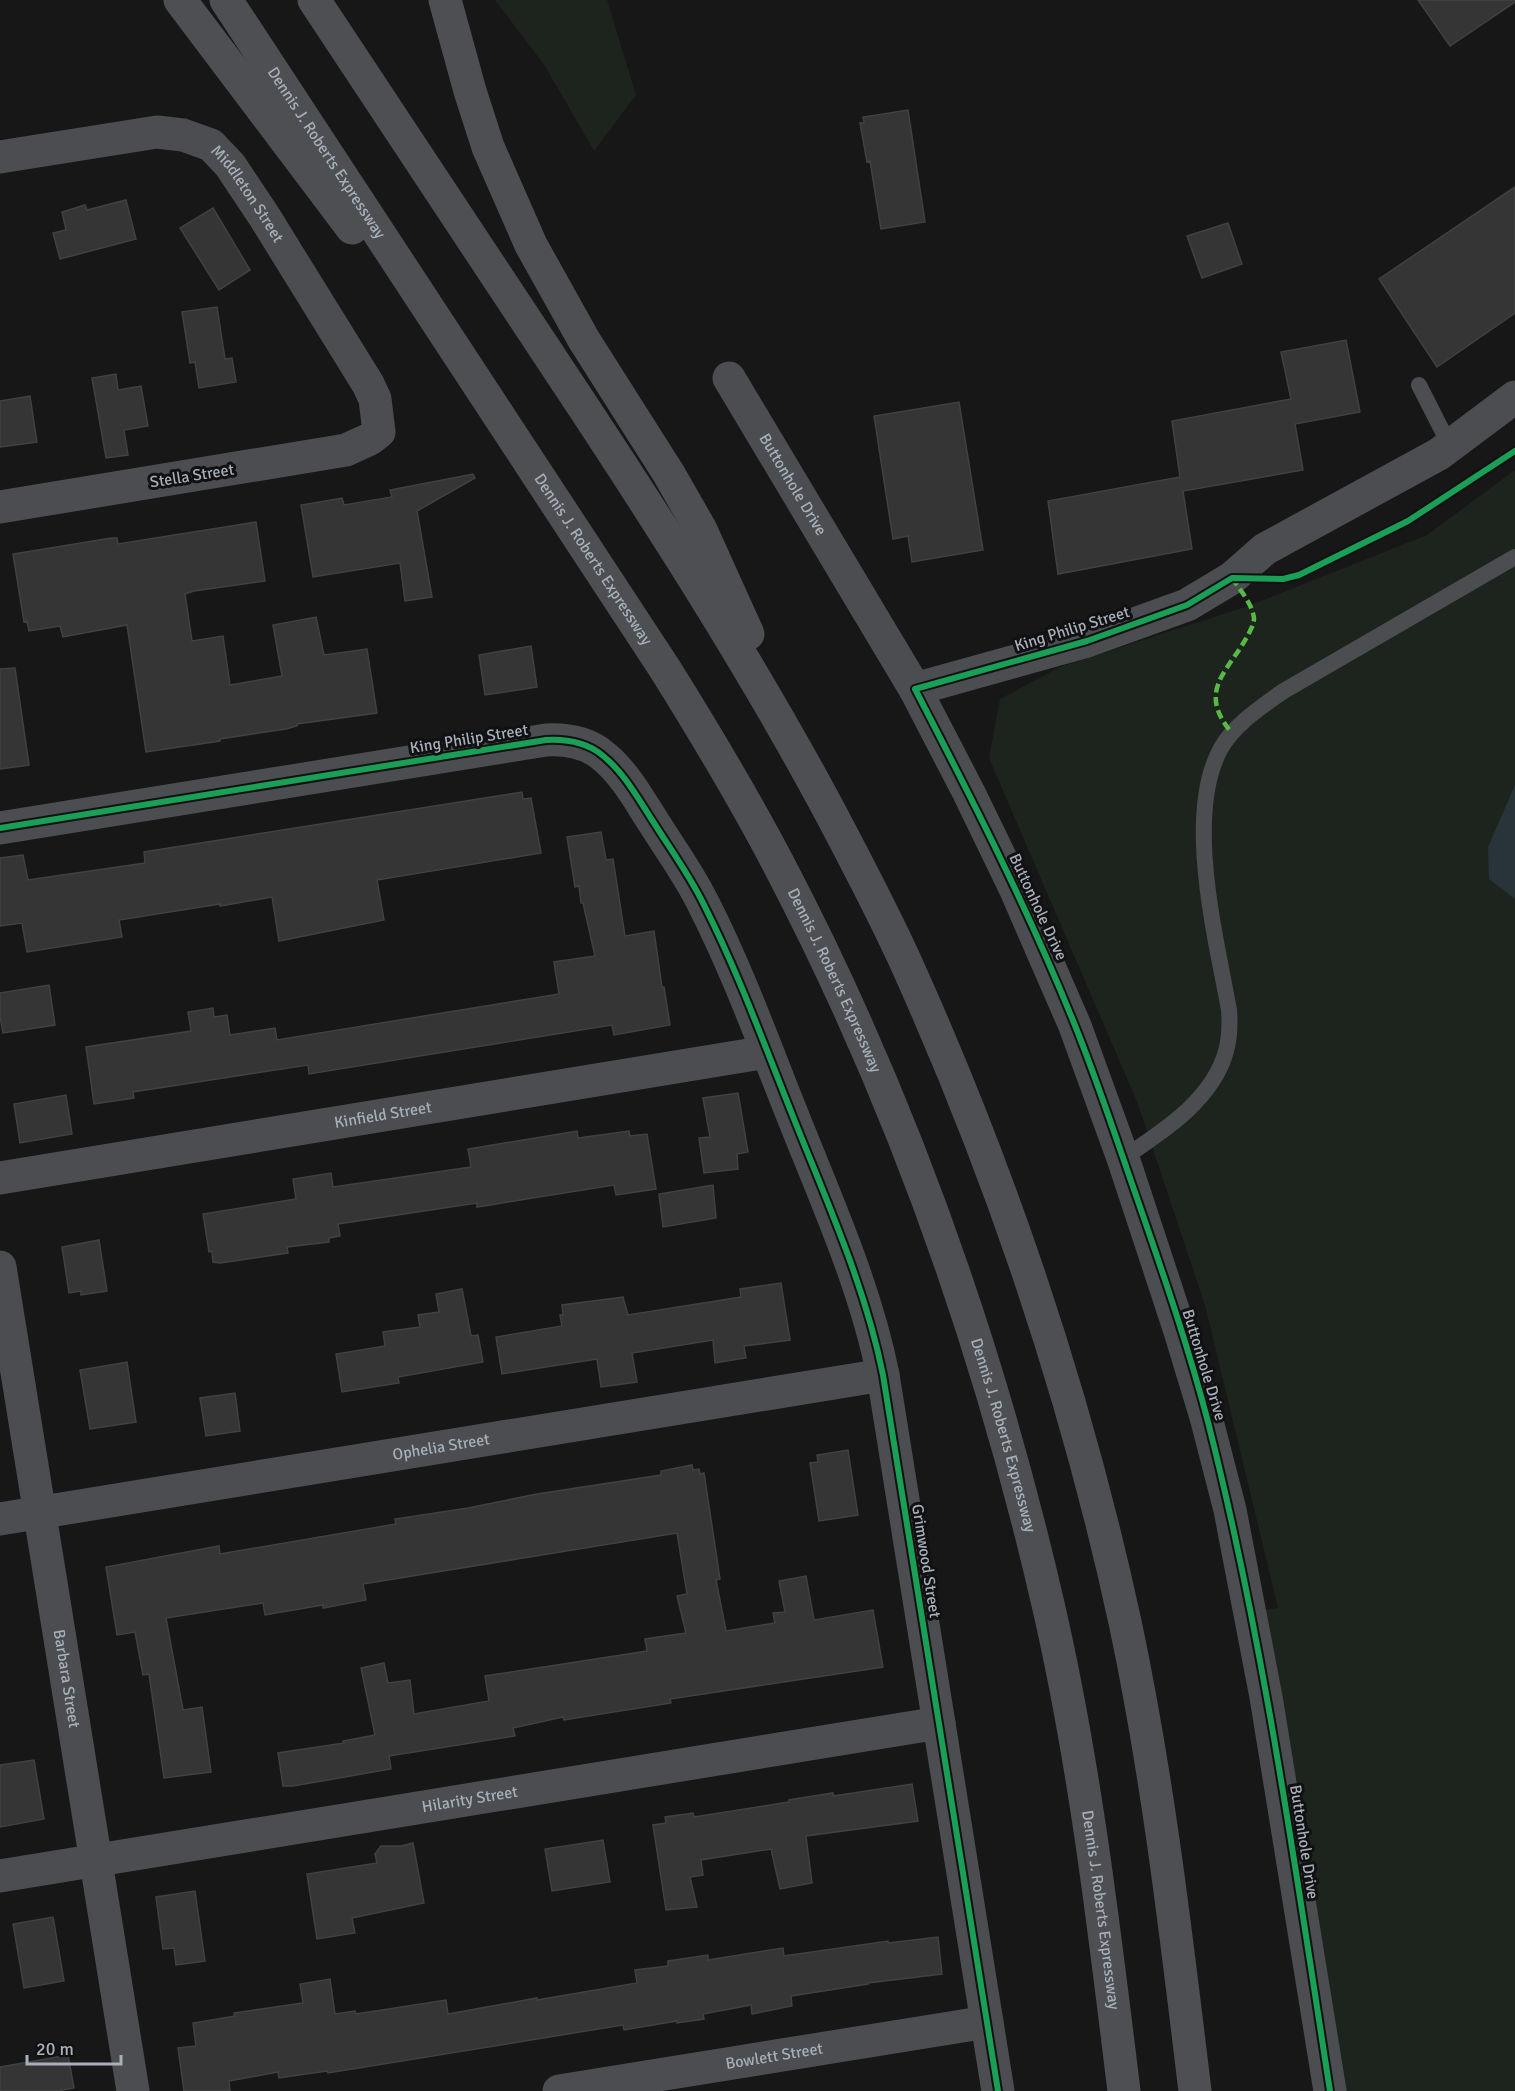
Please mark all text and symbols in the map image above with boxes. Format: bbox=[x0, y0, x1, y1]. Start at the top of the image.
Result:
street label: Dennis J. Roberts Expressway bbox=[263, 63, 390, 243]
street label: Middleton Street bbox=[206, 141, 288, 247]
street label: Buttonhole Drive bbox=[754, 430, 831, 539]
street label: Stella Street bbox=[148, 459, 236, 493]
street label: Dennis J. Roberts Expressway bbox=[529, 470, 657, 649]
street label: King Philip Street bbox=[1012, 602, 1132, 656]
street label: King Philip Street bbox=[408, 720, 530, 758]
street label: Buttonhole Drive bbox=[1005, 850, 1071, 964]
street label: Dennis J. Roberts Expressway bbox=[783, 885, 886, 1076]
street label: Kinfield Street bbox=[333, 1097, 433, 1133]
street label: Buttonhole Drive bbox=[1178, 1307, 1230, 1423]
street label: Dennis J. Roberts Expressway bbox=[966, 1336, 1040, 1535]
street label: Ophelia Street bbox=[391, 1429, 492, 1465]
street label: Grimwood Street bbox=[907, 1503, 945, 1620]
street label: Barbara Street bbox=[49, 1628, 84, 1730]
street label: Hilarity Street bbox=[420, 1782, 520, 1817]
street label: Buttonhole Drive bbox=[1285, 1783, 1323, 1901]
street label: Dennis J. Roberts Expressway bbox=[1077, 1809, 1124, 2011]
scale bar bbox=[27, 2028, 122, 2066]
text: 20 m bbox=[36, 2038, 74, 2060]
street label: Bowlett Street bbox=[724, 2039, 825, 2074]

